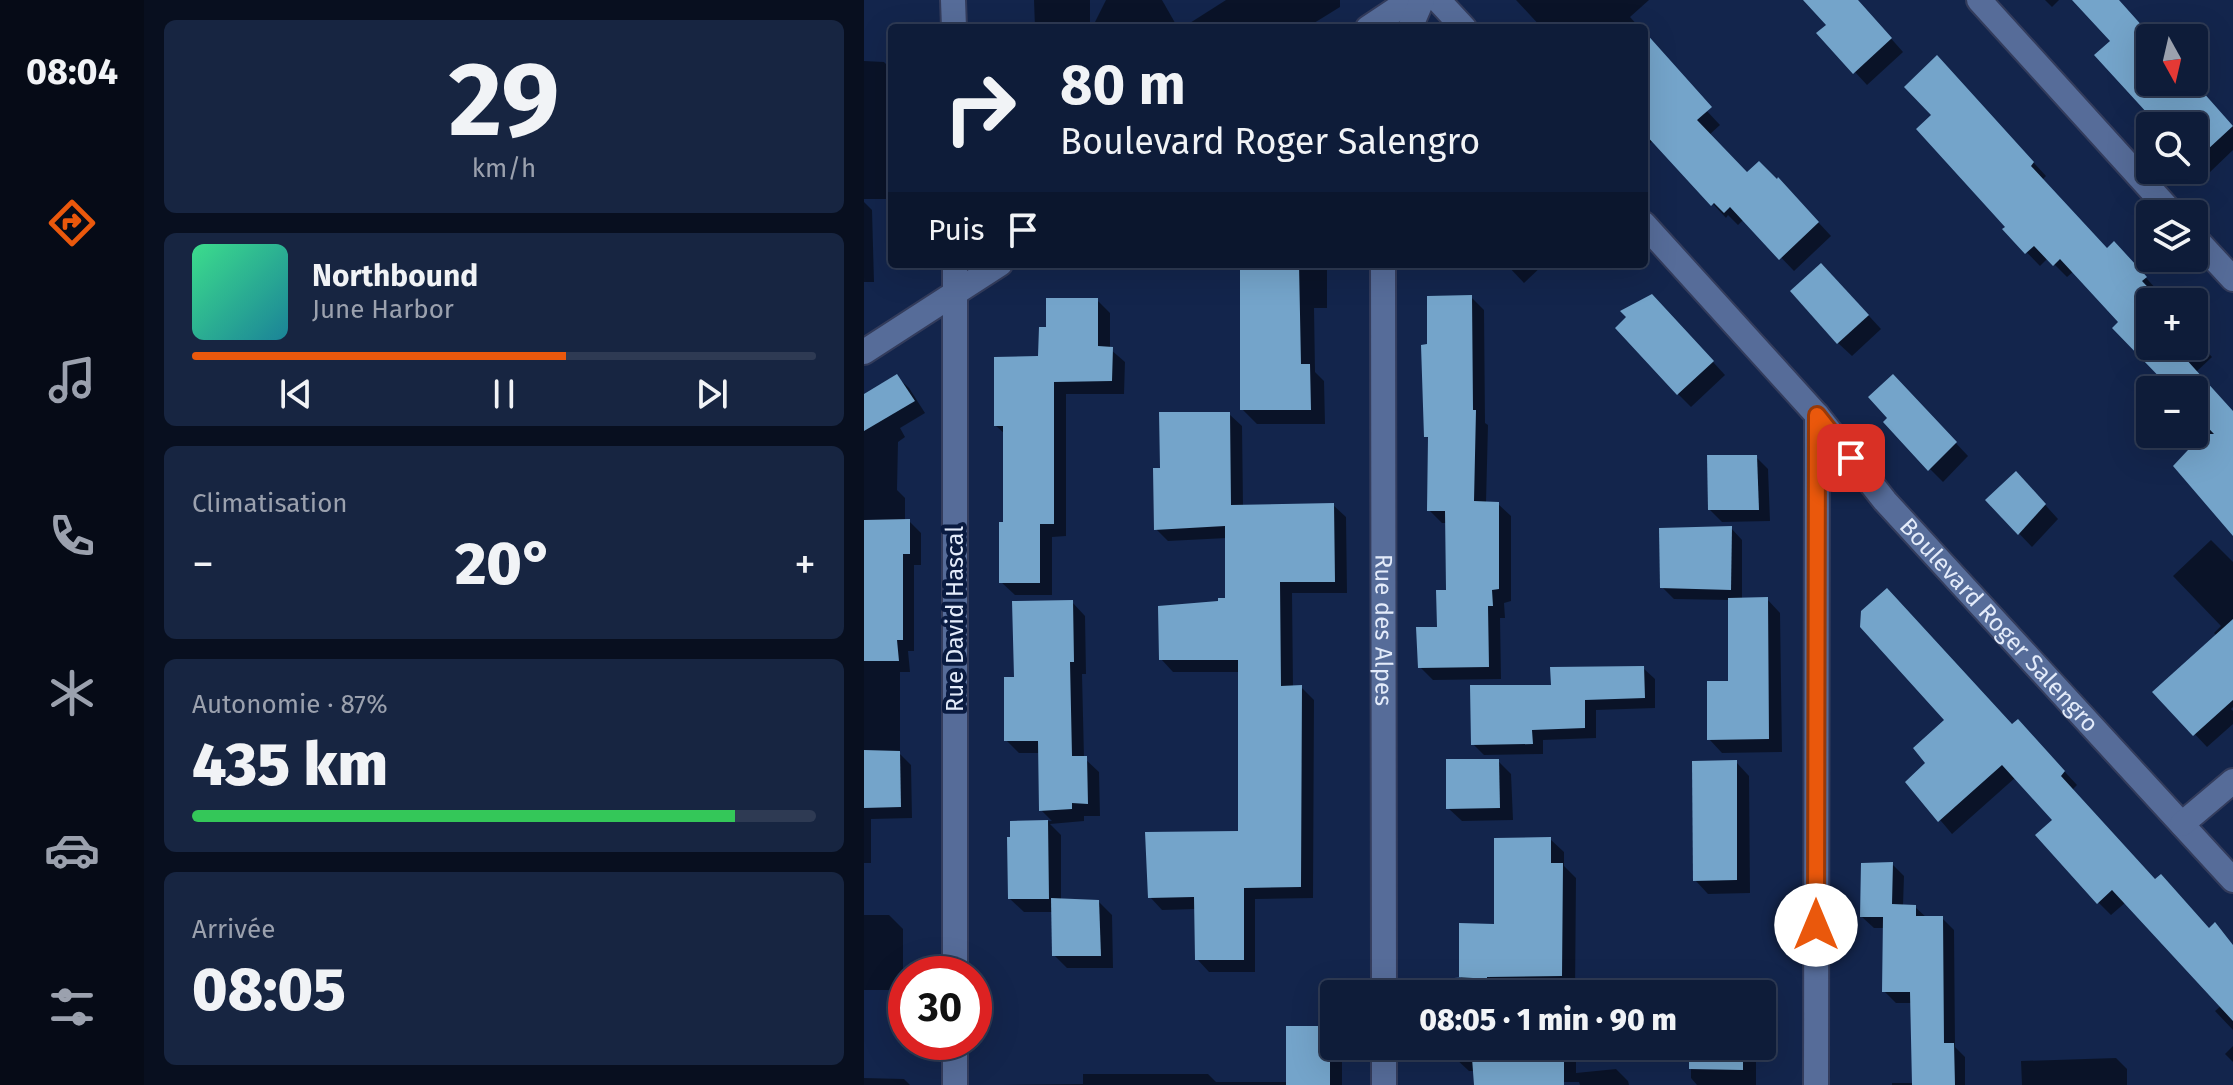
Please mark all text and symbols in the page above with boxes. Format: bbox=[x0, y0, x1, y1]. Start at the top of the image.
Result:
north arrow bbox=[2136, 24, 2208, 96]
map controls bbox=[2136, 24, 2208, 448]
text: 29 bbox=[449, 38, 559, 163]
text: 08:04 bbox=[26, 50, 118, 94]
text: 80 m bbox=[1060, 52, 1186, 119]
icon: right bbox=[928, 56, 1032, 160]
button: search bbox=[2136, 112, 2208, 184]
text: Boulevard Roger Salengro bbox=[1060, 120, 1480, 164]
text: km/h bbox=[472, 153, 536, 184]
icon: directions bbox=[44, 195, 100, 251]
button: layers bbox=[2136, 200, 2208, 272]
icon: arrive bbox=[1001, 208, 1045, 252]
text: Puis bbox=[928, 212, 985, 248]
text: Northbound bbox=[312, 258, 478, 294]
button: + bbox=[2136, 288, 2208, 360]
text: June Harbor bbox=[312, 294, 454, 325]
icon: music bbox=[44, 352, 100, 408]
icon: previous bbox=[274, 372, 318, 416]
icon: pause bbox=[482, 372, 526, 416]
icon: next bbox=[690, 372, 734, 416]
button: − bbox=[2136, 376, 2208, 448]
pin bbox=[1817, 424, 1885, 492]
icon: arrive bbox=[1829, 436, 1873, 480]
text: Climatisation bbox=[192, 488, 348, 519]
icon: phone bbox=[44, 508, 100, 564]
street label: Boulevard Roger Salengro bbox=[1894, 512, 2104, 738]
street label: Rue David Hascal bbox=[941, 526, 969, 712]
text: 20° bbox=[455, 528, 553, 600]
text: − bbox=[192, 538, 214, 591]
text: + bbox=[794, 538, 816, 591]
street label: Rue des Alpes bbox=[1369, 554, 1398, 706]
icon: climate bbox=[44, 665, 100, 721]
text: Autonomie · 87% bbox=[192, 689, 388, 720]
text: 435 km bbox=[192, 729, 388, 801]
icon: car bbox=[44, 822, 100, 878]
position arrow bbox=[1774, 883, 1858, 967]
text: Arrivée bbox=[192, 914, 275, 945]
text: 08:05 bbox=[192, 954, 346, 1026]
speed limit sign: 30 bbox=[888, 956, 992, 1060]
icon: filters bbox=[44, 979, 100, 1035]
text: 08:05 · 1 min · 90 m bbox=[1419, 1002, 1677, 1038]

